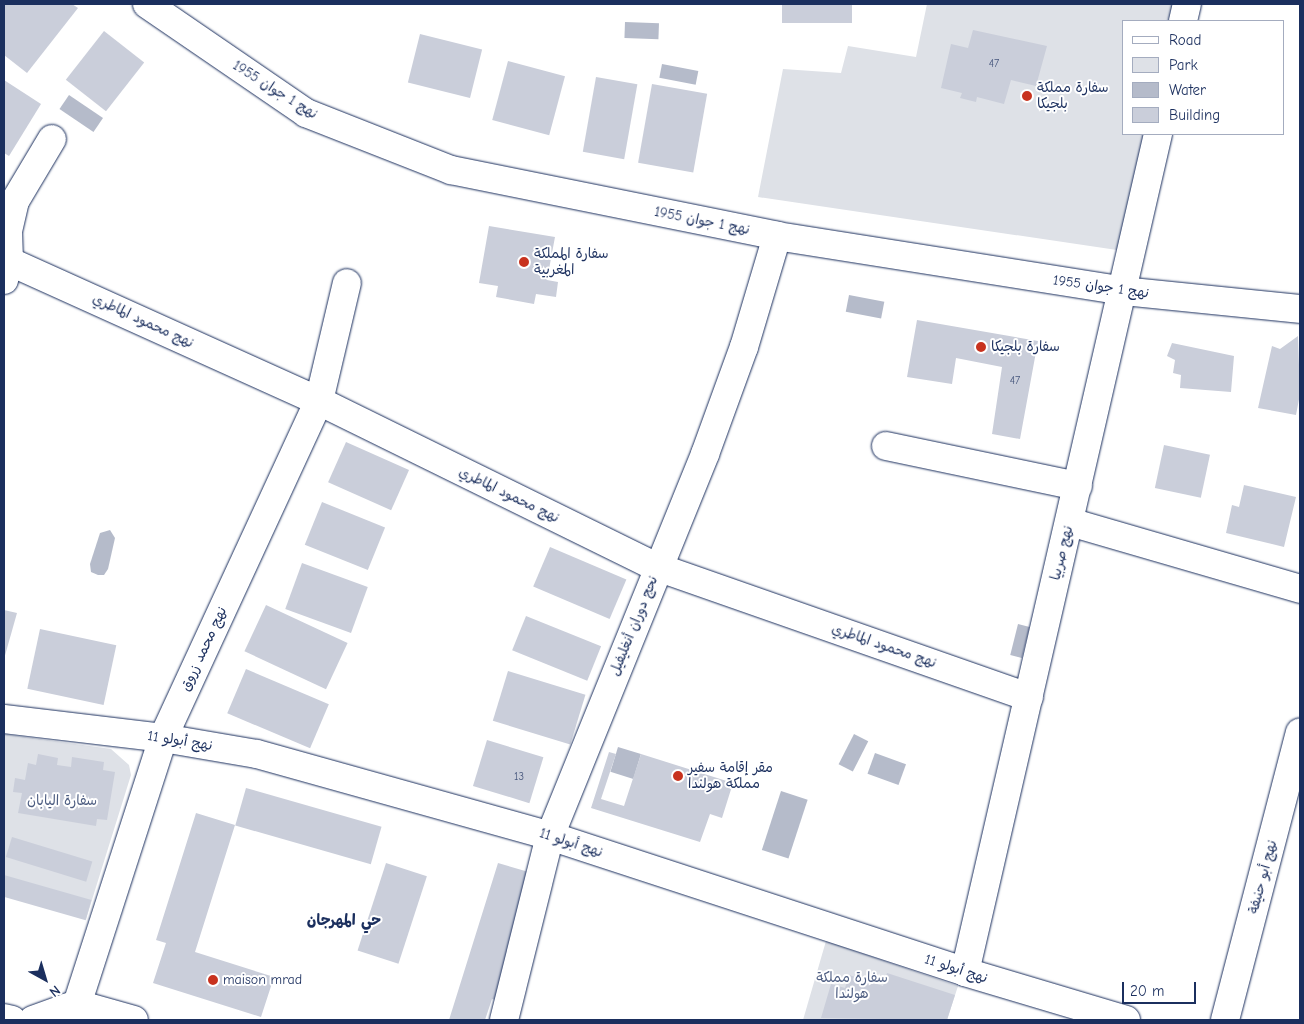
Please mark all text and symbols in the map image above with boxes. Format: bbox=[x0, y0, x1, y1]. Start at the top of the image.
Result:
legend bbox=[1122, 20, 1284, 135]
text: Road bbox=[1169, 31, 1201, 49]
text: Park bbox=[1169, 56, 1198, 74]
street label: نهج 1 جوان 1955 bbox=[229, 57, 321, 123]
house number: 47 bbox=[989, 57, 999, 71]
place label: سفارة مملكة بلجيكا bbox=[1037, 80, 1109, 112]
text: Water bbox=[1169, 81, 1206, 99]
marker: سفارة مملكة بلجيكا bbox=[1021, 90, 1033, 102]
text: Building bbox=[1169, 106, 1220, 124]
street label: نهج 1 جوان 1955 bbox=[653, 204, 751, 238]
place label: سفارة المملكة المغربية bbox=[534, 246, 609, 278]
marker: سفارة المملكة المغربية bbox=[518, 256, 530, 268]
street label: نهج 1 جوان 1955 bbox=[1052, 272, 1150, 302]
street label: نهج محمود الماطري bbox=[90, 290, 196, 352]
place label: سفارة بلجيكا bbox=[991, 339, 1060, 355]
marker: سفارة بلجيكا bbox=[975, 341, 987, 353]
house number: 47 bbox=[1010, 374, 1020, 388]
street label: نهج محمود الماطري bbox=[456, 463, 562, 527]
street label: نهج صربيا bbox=[1047, 524, 1077, 582]
street label: نحج دوران أنغليفيل bbox=[606, 574, 662, 678]
street label: نهج محمد زروق bbox=[177, 604, 231, 694]
street label: نهج محمود الماطري bbox=[829, 620, 939, 672]
street label: نهج أبولو 11 bbox=[146, 728, 214, 754]
place label: مقر إقامة سفير مملكة هولندا bbox=[688, 760, 773, 792]
house number: 13 bbox=[514, 770, 524, 784]
marker: مقر إقامة سفير مملكة هولندا bbox=[672, 770, 684, 782]
park label: سفارة اليابان bbox=[27, 793, 97, 809]
street label: نهج أبولو 11 bbox=[537, 825, 605, 861]
street label: نهج أبو حنيفة bbox=[1245, 838, 1281, 916]
district label: حي المهرجان bbox=[307, 912, 381, 930]
street label: نهج أبولو 11 bbox=[922, 951, 990, 987]
north arrow bbox=[20, 954, 70, 1004]
park label: سفارة مملكة هولندا bbox=[816, 970, 888, 1002]
place label: maison mrad bbox=[223, 972, 302, 988]
scale bar bbox=[1124, 972, 1198, 1004]
marker: maison mrad bbox=[207, 974, 219, 986]
text: N bbox=[46, 982, 64, 1001]
text: 20 m bbox=[1130, 982, 1164, 1000]

